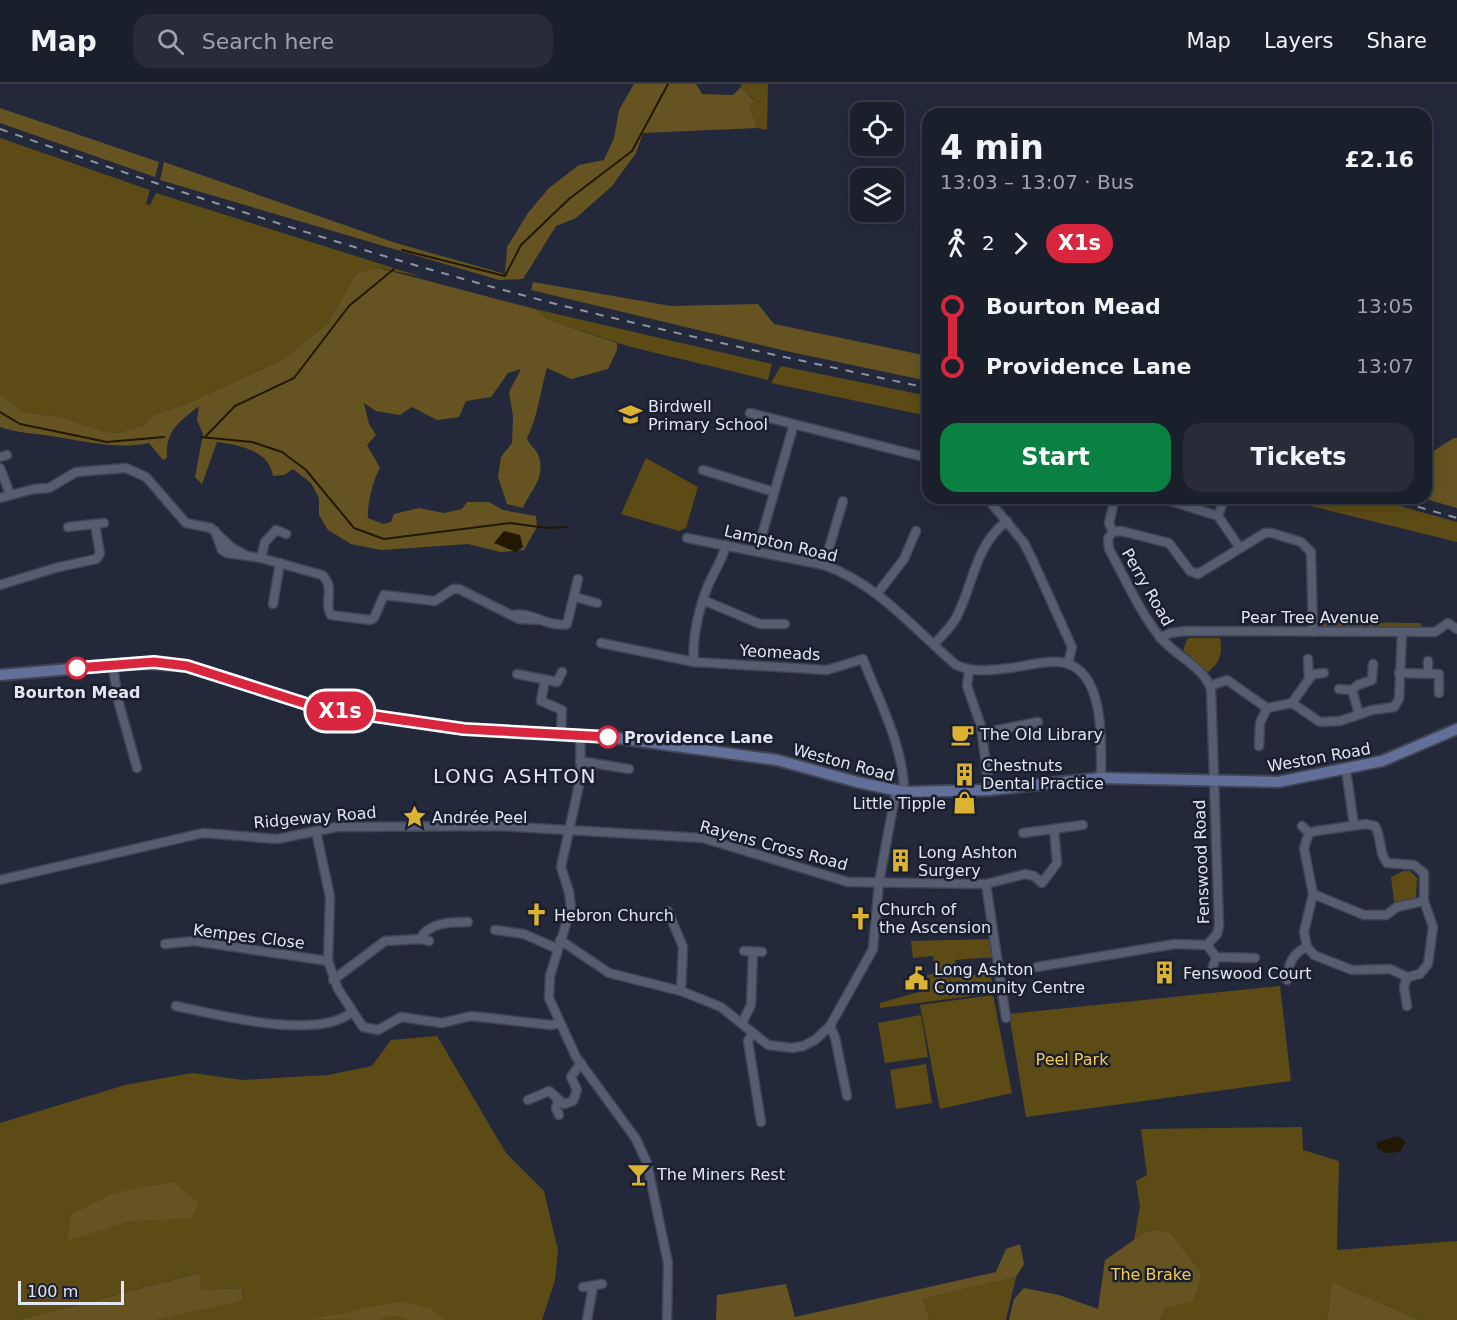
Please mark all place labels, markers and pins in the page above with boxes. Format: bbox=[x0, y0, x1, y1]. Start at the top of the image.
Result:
place label: Birdwell Primary School bbox=[648, 397, 768, 434]
school or university icon: Birdwell Primary School bbox=[617, 402, 643, 428]
marker: Bourton Mead bbox=[66, 657, 88, 679]
place label: Bourton Mead bbox=[13, 683, 141, 702]
cafe icon: The Old Library bbox=[949, 721, 975, 747]
place label: The Old Library bbox=[979, 725, 1103, 744]
marker: Providence Lane bbox=[597, 726, 619, 748]
place label: Providence Lane bbox=[624, 728, 774, 747]
place label: Chestnuts Dental Practice bbox=[982, 756, 1104, 793]
building icon: Chestnuts Dental Practice bbox=[951, 761, 977, 787]
shop icon: Little Tipple bbox=[951, 790, 977, 816]
place label: Little Tipple bbox=[852, 794, 946, 813]
place icon: Andrée Peel bbox=[401, 804, 427, 830]
place label: Andrée Peel bbox=[432, 808, 527, 827]
place label: Long Ashton Surgery bbox=[918, 843, 1017, 880]
building icon: Long Ashton Surgery bbox=[887, 848, 913, 874]
place label: Church of the Ascension bbox=[879, 900, 991, 937]
church icon: Hebron Church bbox=[523, 902, 549, 928]
church icon: Church of the Ascension bbox=[848, 905, 874, 931]
place label: Hebron Church bbox=[554, 906, 674, 925]
place label: Long Ashton Community Centre bbox=[934, 960, 1085, 997]
building icon: Fenswood Court bbox=[1152, 960, 1178, 986]
place label: Fenswood Court bbox=[1183, 964, 1312, 983]
public building icon: Long Ashton Community Centre bbox=[903, 965, 929, 991]
bar icon: The Miners Rest bbox=[626, 1161, 652, 1187]
place label: The Miners Rest bbox=[656, 1165, 785, 1184]

